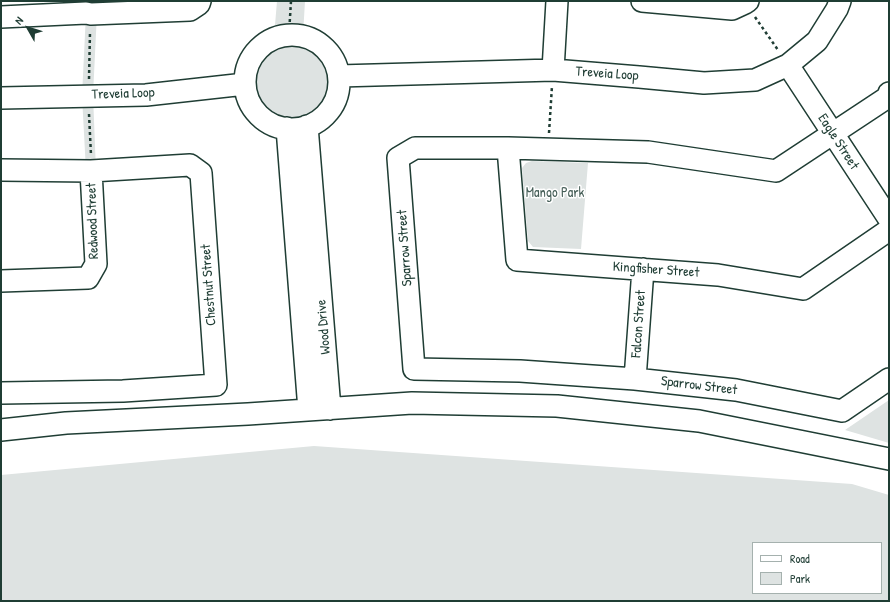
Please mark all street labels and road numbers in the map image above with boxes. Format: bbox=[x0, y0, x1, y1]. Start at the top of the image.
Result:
street label: Treveia Loop bbox=[575, 63, 639, 85]
street label: Treveia Loop bbox=[91, 85, 155, 103]
street label: Eagle Street bbox=[814, 111, 862, 173]
street label: Redwood Street bbox=[83, 183, 103, 259]
street label: Sparrow Street bbox=[394, 209, 416, 287]
street label: Chestnut Street bbox=[198, 244, 220, 326]
street label: Kingfisher Street bbox=[612, 259, 700, 281]
street label: Falcon Street bbox=[628, 290, 650, 358]
street label: Wood Drive bbox=[313, 299, 335, 355]
street label: Sparrow Street bbox=[660, 373, 738, 399]

